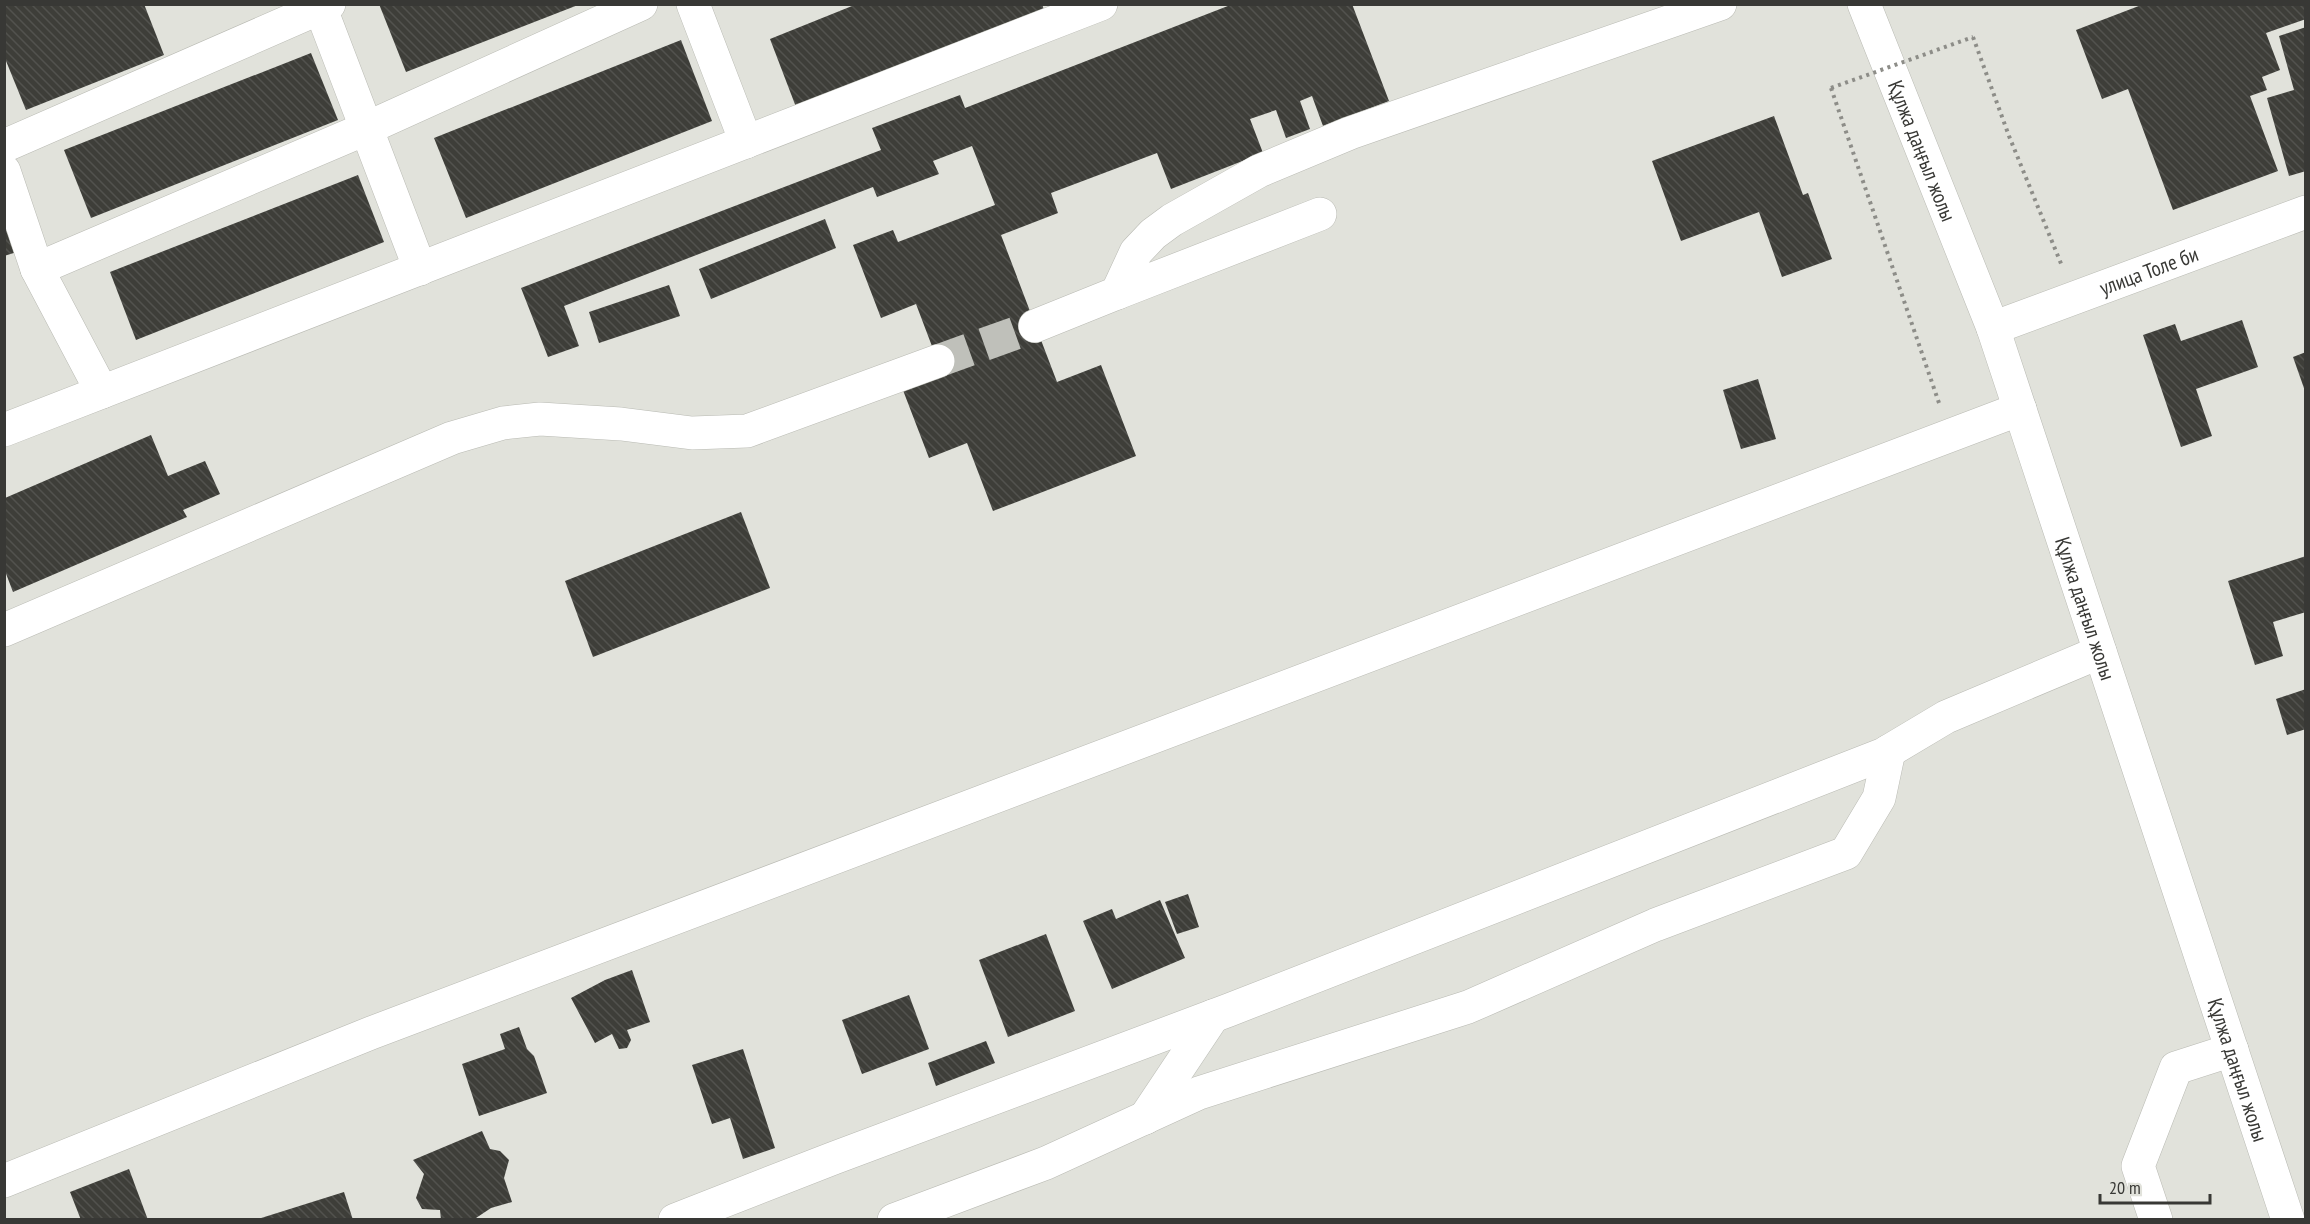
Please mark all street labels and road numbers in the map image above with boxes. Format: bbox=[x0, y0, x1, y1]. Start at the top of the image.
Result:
street label: Құлжа даңғыл жолы bbox=[1882, 76, 1963, 225]
street label: улица Толе би bbox=[2096, 240, 2202, 301]
street label: Құлжа даңғыл жолы bbox=[2049, 533, 2122, 683]
street label: Құлжа даңғыл жолы bbox=[2202, 995, 2275, 1145]

